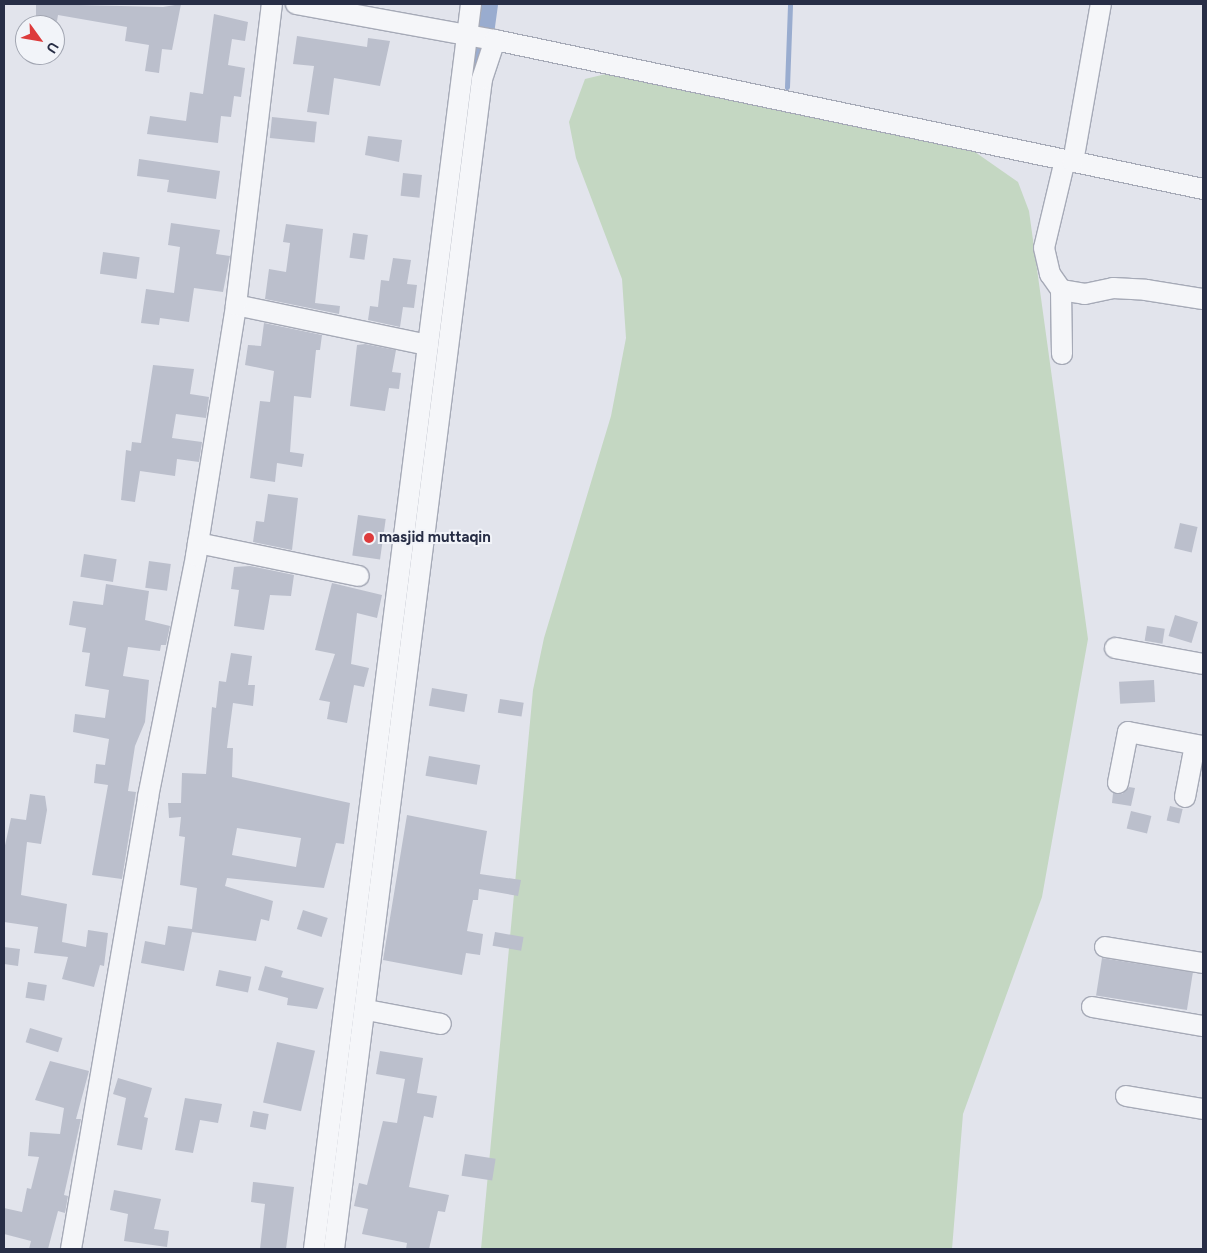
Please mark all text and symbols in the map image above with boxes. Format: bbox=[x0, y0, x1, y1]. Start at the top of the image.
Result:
north arrow bbox=[15, 15, 65, 65]
text: U bbox=[42, 39, 62, 56]
place label: masjid muttaqin bbox=[379, 529, 491, 547]
marker: masjid muttaqin bbox=[363, 532, 375, 544]

